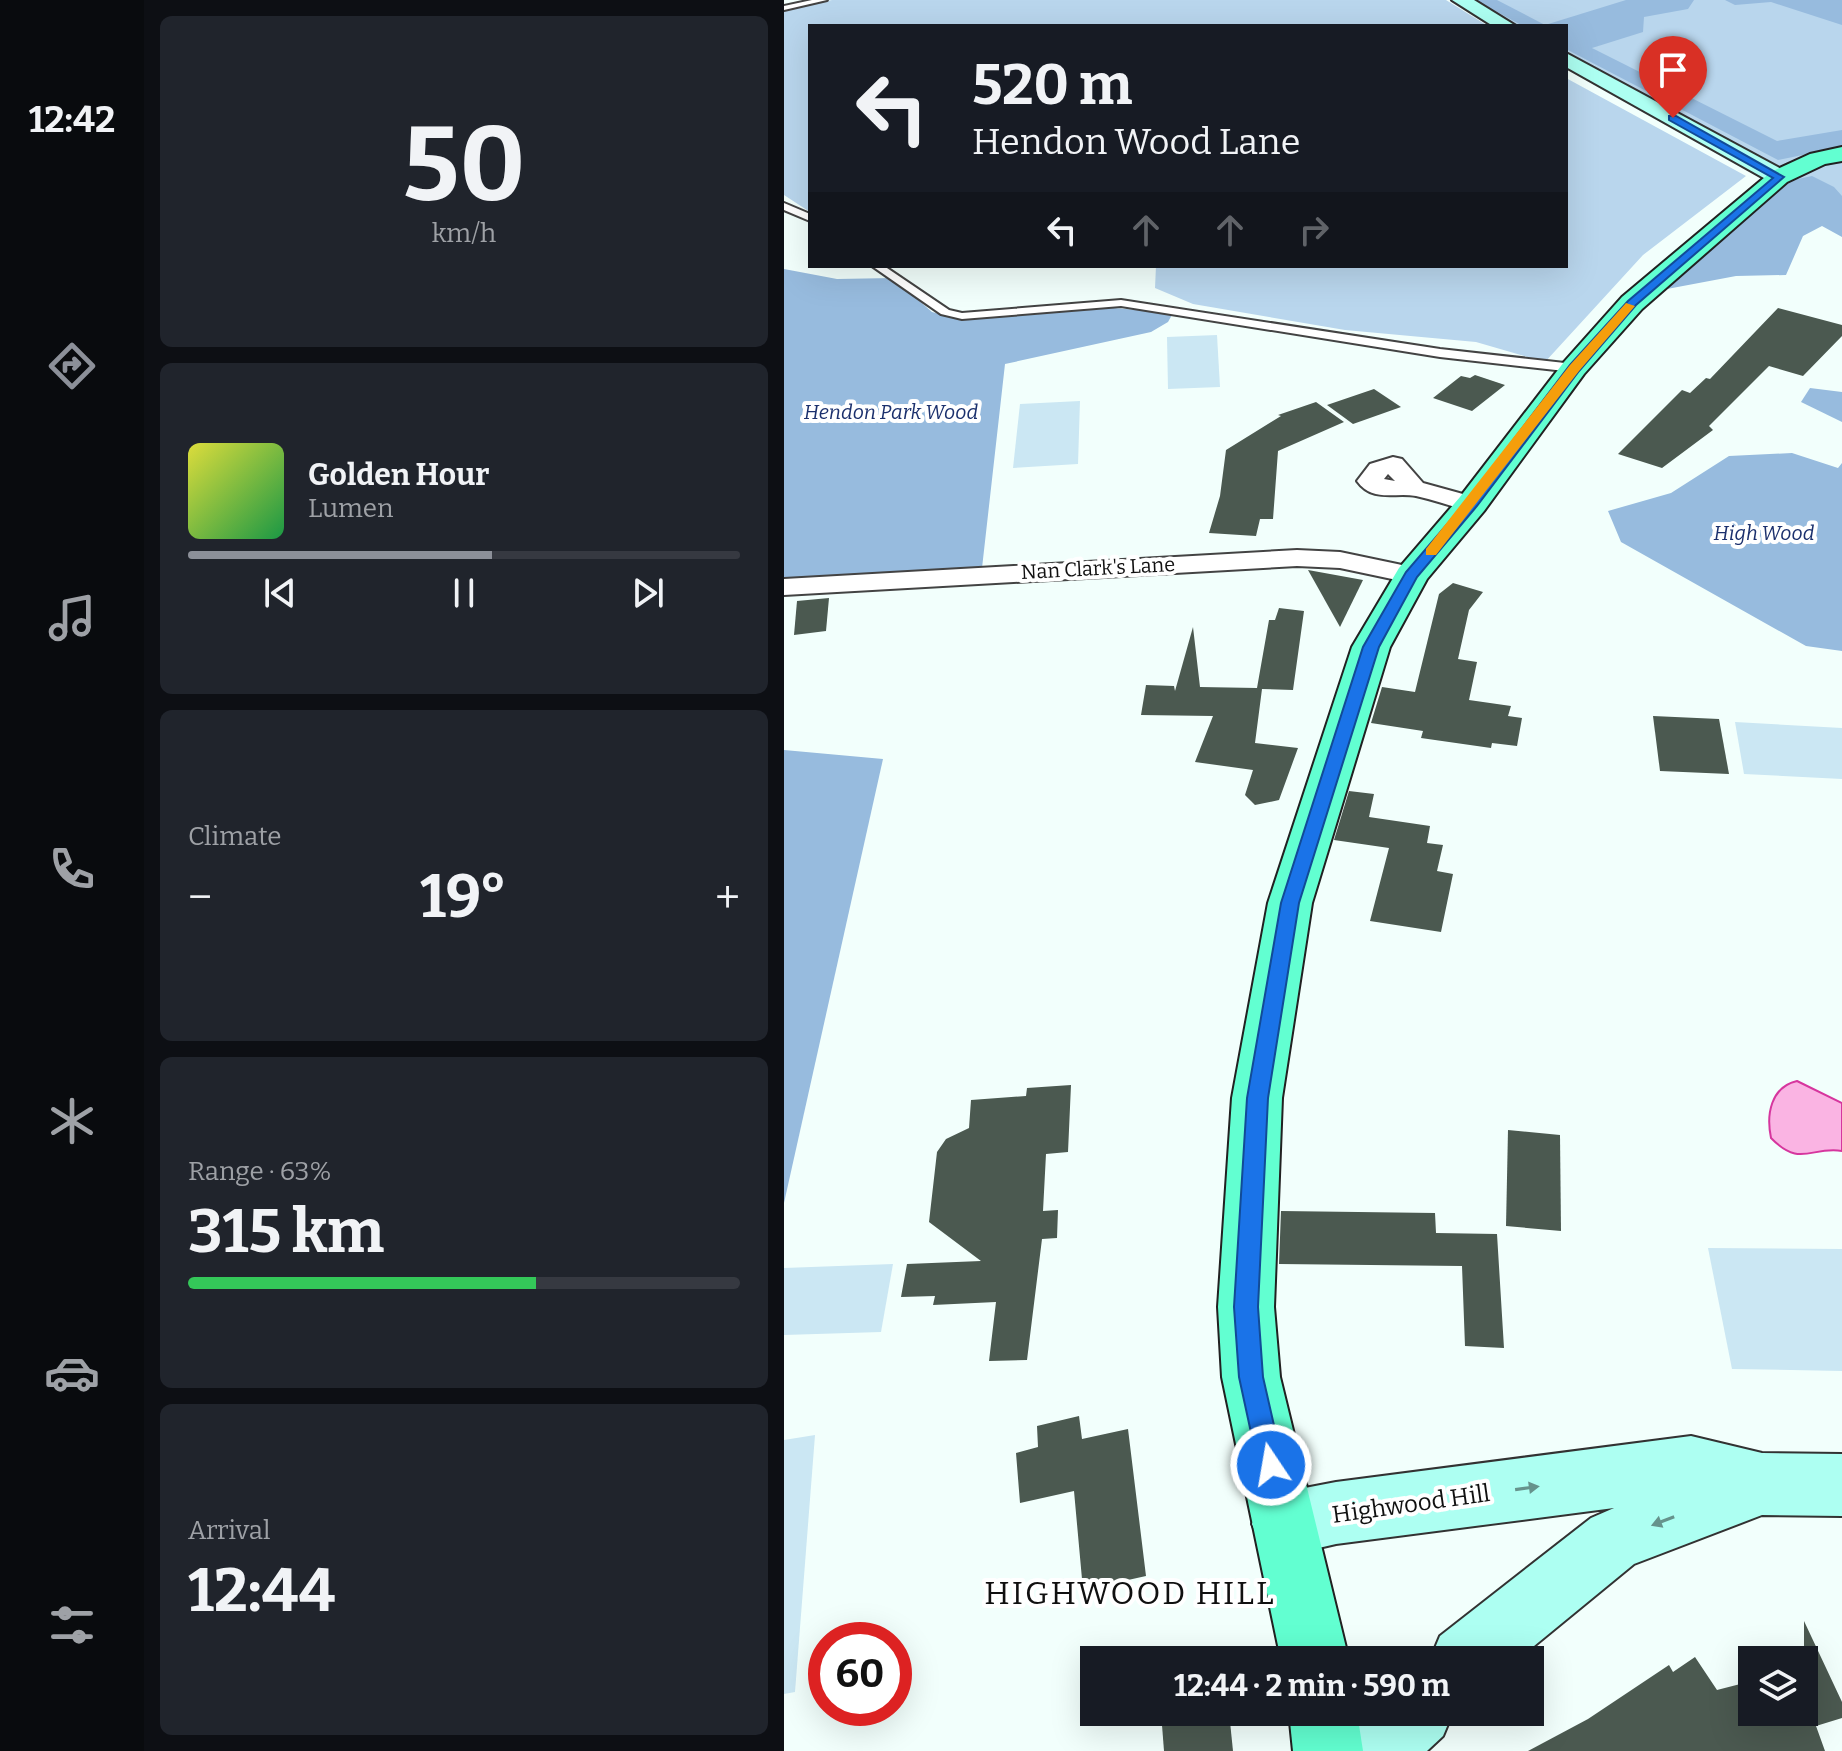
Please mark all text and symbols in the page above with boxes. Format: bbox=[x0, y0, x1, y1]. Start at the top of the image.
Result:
pin bbox=[1639, 36, 1707, 118]
icon: arrive bbox=[1651, 48, 1695, 92]
text: 520 m bbox=[972, 52, 1132, 119]
icon: left bbox=[840, 56, 944, 160]
text: 12:42 bbox=[29, 98, 115, 142]
text: 50 bbox=[403, 103, 525, 228]
text: Hendon Wood Lane bbox=[972, 120, 1300, 164]
icon: left bbox=[1040, 208, 1084, 252]
icon: ahead bbox=[1124, 208, 1168, 252]
icon: ahead bbox=[1208, 208, 1252, 252]
icon: right bbox=[1292, 208, 1336, 252]
text: km/h bbox=[432, 218, 496, 249]
icon: directions bbox=[44, 338, 100, 394]
park label: Hendon Park Wood bbox=[804, 400, 979, 424]
text: Golden Hour bbox=[308, 457, 489, 493]
text: Lumen bbox=[308, 493, 394, 524]
park label: High Wood bbox=[1713, 521, 1815, 545]
street label: Nan Clark's Lane bbox=[1020, 552, 1176, 584]
icon: previous bbox=[258, 571, 302, 615]
icon: pause bbox=[442, 571, 486, 615]
icon: next bbox=[626, 571, 670, 615]
icon: music bbox=[44, 590, 100, 646]
text: Climate bbox=[188, 821, 282, 852]
icon: phone bbox=[44, 841, 100, 897]
text: 19° bbox=[420, 861, 507, 933]
text: − bbox=[188, 871, 212, 924]
text: + bbox=[715, 871, 740, 924]
icon: climate bbox=[44, 1093, 100, 1149]
text: Range · 63% bbox=[188, 1156, 331, 1187]
text: 315 km bbox=[188, 1196, 384, 1268]
icon: car bbox=[44, 1345, 100, 1401]
position arrow bbox=[1229, 1423, 1313, 1507]
street label: Highwood Hill bbox=[1330, 1479, 1492, 1529]
one-way arrow bbox=[1515, 1482, 1540, 1495]
text: Arrival bbox=[188, 1515, 270, 1546]
one-way arrow bbox=[1651, 1515, 1675, 1528]
text: 12:44 bbox=[188, 1555, 335, 1627]
district label: HIGHWOOD HILL bbox=[984, 1574, 1276, 1612]
icon: filters bbox=[44, 1597, 100, 1653]
speed limit sign: 60 bbox=[808, 1622, 912, 1726]
map controls bbox=[1738, 1646, 1818, 1726]
button: layers bbox=[1738, 1646, 1818, 1726]
text: 12:44 · 2 min · 590 m bbox=[1174, 1668, 1450, 1704]

